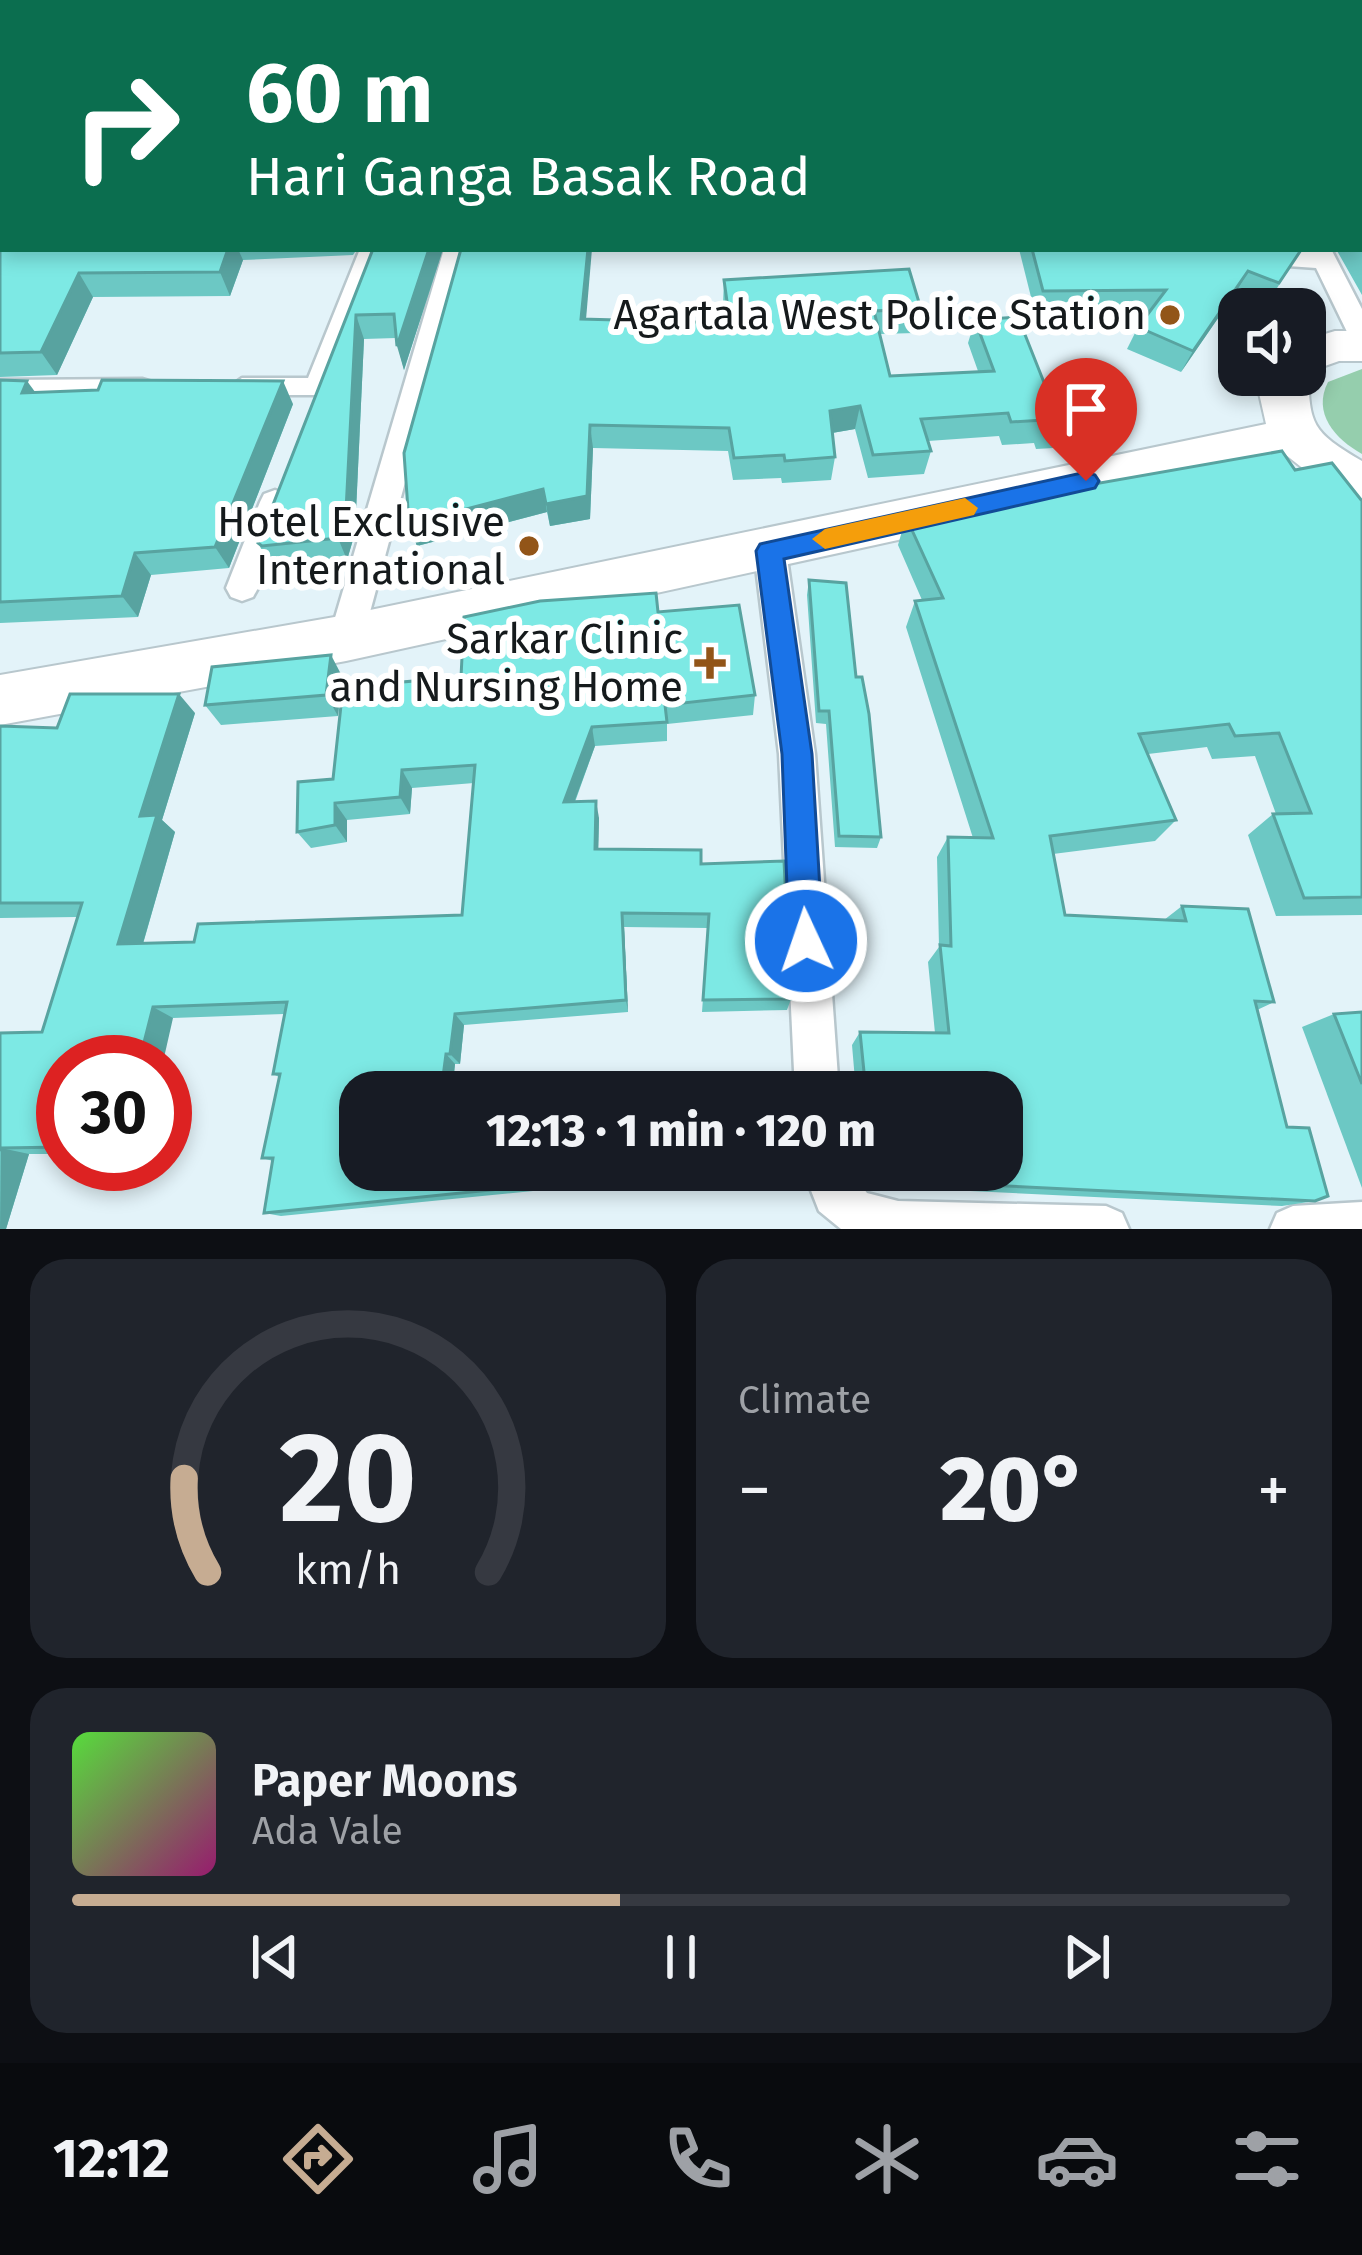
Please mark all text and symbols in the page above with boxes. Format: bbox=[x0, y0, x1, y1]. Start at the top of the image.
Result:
text: 60 m bbox=[246, 43, 433, 144]
icon: right bbox=[48, 48, 204, 204]
text: Hari Ganga Basak Road bbox=[246, 145, 811, 209]
map controls bbox=[1218, 288, 1326, 396]
button: sound bbox=[1218, 288, 1326, 396]
place label: Agartala West Police Station bbox=[614, 290, 1146, 340]
marker: Agartala West Police Station bbox=[1157, 302, 1183, 328]
pin bbox=[1035, 358, 1137, 481]
icon: arrive bbox=[1053, 376, 1119, 442]
place label: Hotel Exclusive International bbox=[217, 497, 505, 595]
marker: Hotel Exclusive International bbox=[516, 533, 542, 559]
place label: Sarkar Clinic and Nursing Home bbox=[330, 614, 683, 712]
marker: Sarkar Clinic and Nursing Home bbox=[694, 647, 726, 679]
position arrow bbox=[743, 878, 869, 1004]
speed limit sign: 30 bbox=[36, 1035, 192, 1191]
text: 12:13 · 1 min · 120 m bbox=[486, 1104, 876, 1158]
text: Climate bbox=[738, 1377, 871, 1423]
text: 20 bbox=[279, 1404, 417, 1554]
text: 20° bbox=[940, 1436, 1088, 1544]
text: − bbox=[738, 1451, 771, 1530]
text: + bbox=[1257, 1451, 1290, 1530]
text: km/h bbox=[295, 1543, 401, 1594]
text: Paper Moons bbox=[252, 1754, 517, 1808]
text: Ada Vale bbox=[252, 1808, 403, 1854]
icon: previous bbox=[242, 1924, 308, 1990]
icon: pause bbox=[648, 1924, 714, 1990]
icon: next bbox=[1054, 1924, 1120, 1990]
icon: directions bbox=[276, 2117, 360, 2201]
icon: music bbox=[466, 2117, 550, 2201]
icon: phone bbox=[656, 2117, 740, 2201]
icon: climate bbox=[845, 2117, 929, 2201]
icon: car bbox=[1035, 2117, 1119, 2201]
icon: filters bbox=[1225, 2117, 1309, 2201]
text: 12:12 bbox=[53, 2127, 170, 2191]

